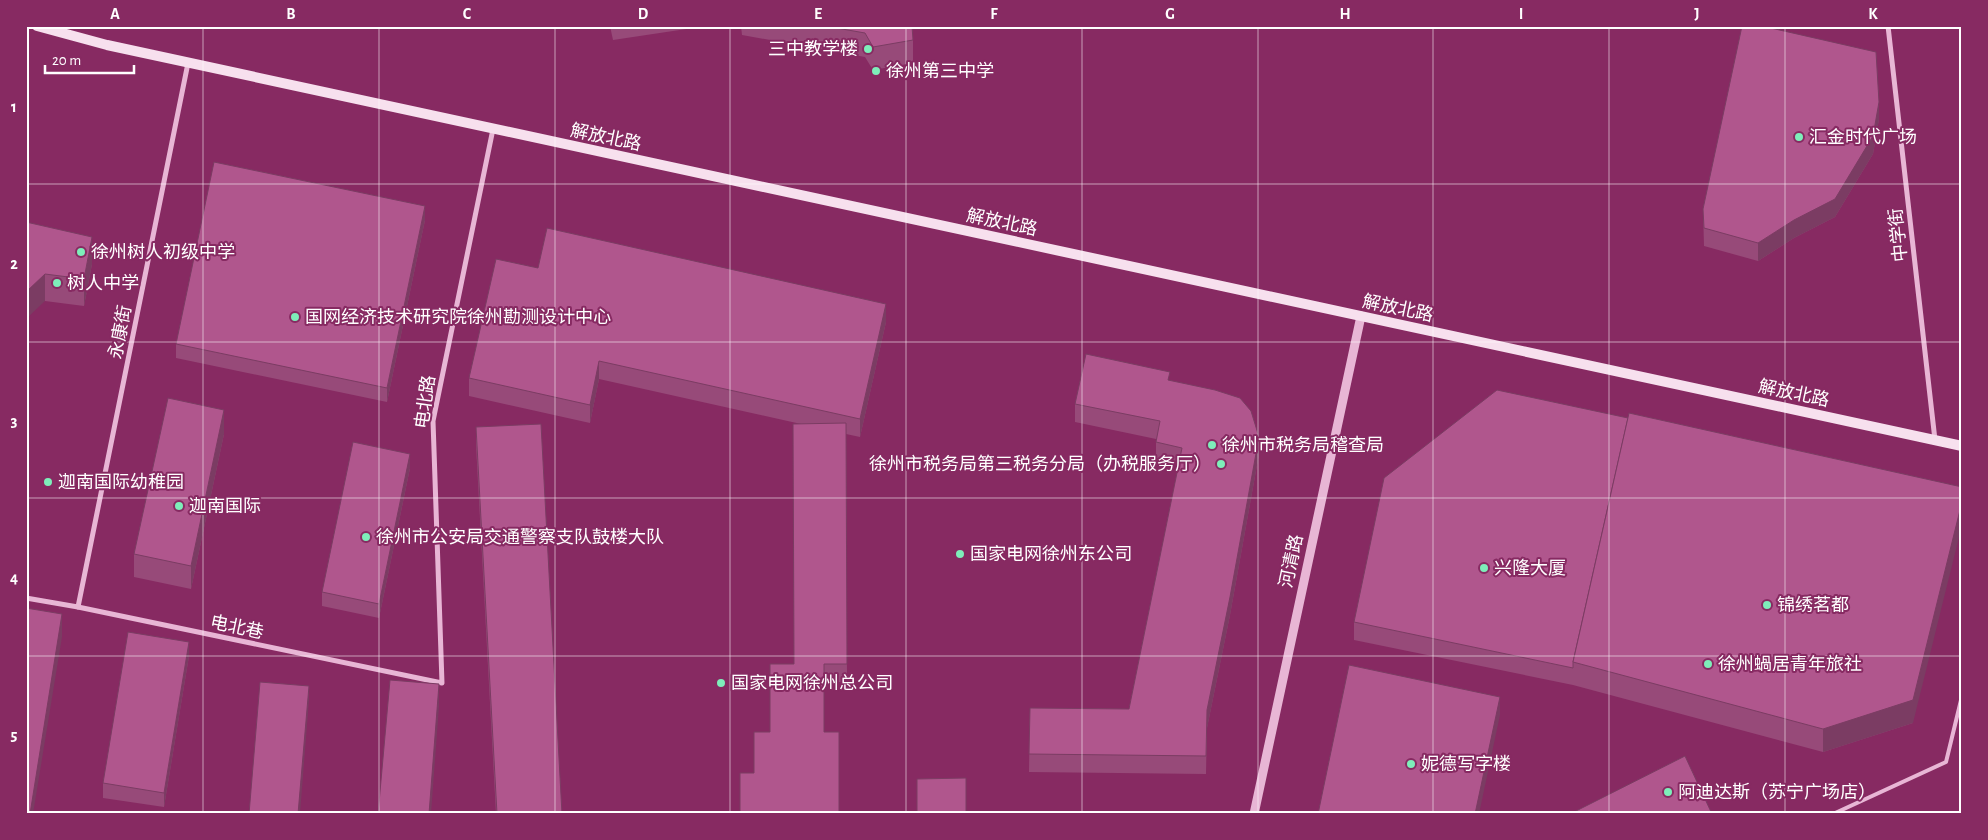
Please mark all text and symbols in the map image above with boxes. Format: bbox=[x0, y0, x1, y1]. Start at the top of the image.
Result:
text: A bbox=[110, 6, 120, 22]
text: B bbox=[286, 6, 296, 22]
text: C bbox=[463, 6, 472, 22]
text: D bbox=[638, 6, 649, 22]
text: E bbox=[814, 6, 822, 22]
text: F bbox=[990, 6, 998, 22]
text: G bbox=[1165, 6, 1175, 22]
text: H bbox=[1339, 6, 1351, 22]
text: I bbox=[1519, 6, 1523, 22]
text: J bbox=[1694, 6, 1700, 22]
text: K bbox=[1868, 6, 1878, 22]
place label: 三中教学楼 bbox=[768, 39, 858, 59]
scale bar bbox=[45, 42, 134, 74]
marker: 三中教学楼 bbox=[862, 43, 874, 55]
text: 20 m bbox=[52, 53, 81, 68]
place label: 徐州第三中学 bbox=[886, 61, 994, 81]
marker: 徐州第三中学 bbox=[870, 65, 882, 77]
text: 1 bbox=[11, 99, 17, 115]
street label: 解放北路 bbox=[569, 120, 643, 154]
place label: 汇金时代广场 bbox=[1809, 127, 1917, 147]
marker: 汇金时代广场 bbox=[1793, 131, 1805, 143]
street label: 解放北路 bbox=[965, 205, 1039, 239]
street label: 中学街 bbox=[1885, 207, 1911, 263]
place label: 徐州树人初级中学 bbox=[91, 242, 235, 262]
marker: 徐州树人初级中学 bbox=[75, 246, 87, 258]
text: 2 bbox=[10, 256, 18, 272]
place label: 树人中学 bbox=[67, 273, 139, 293]
marker: 树人中学 bbox=[51, 277, 63, 289]
street label: 解放北路 bbox=[1361, 291, 1435, 325]
street label: 永康街 bbox=[105, 304, 135, 360]
place label: 国网经济技术研究院徐州勘测设计中心 bbox=[305, 307, 611, 327]
marker: 国网经济技术研究院徐州勘测设计中心 bbox=[289, 311, 301, 323]
street label: 电北路 bbox=[411, 374, 439, 430]
street label: 解放北路 bbox=[1757, 376, 1831, 410]
text: 3 bbox=[11, 413, 18, 429]
place label: 徐州市税务局稽查局 bbox=[1222, 435, 1384, 455]
marker: 徐州市税务局稽查局 bbox=[1206, 439, 1218, 451]
place label: 徐州市税务局第三税务分局（办税服务厅） bbox=[869, 454, 1211, 474]
marker: 徐州市税务局第三税务分局（办税服务厅） bbox=[1215, 458, 1227, 470]
place label: 迦南国际幼稚园 bbox=[58, 472, 184, 492]
marker: 迦南国际幼稚园 bbox=[42, 476, 54, 488]
place label: 迦南国际 bbox=[189, 496, 261, 516]
marker: 迦南国际 bbox=[173, 500, 185, 512]
place label: 徐州市公安局交通警察支队鼓楼大队 bbox=[376, 527, 664, 547]
marker: 徐州市公安局交通警察支队鼓楼大队 bbox=[360, 531, 372, 543]
street label: 河清路 bbox=[1276, 533, 1306, 589]
place label: 国家电网徐州东公司 bbox=[970, 544, 1132, 564]
marker: 国家电网徐州东公司 bbox=[954, 548, 966, 560]
place label: 兴隆大厦 bbox=[1494, 558, 1566, 578]
marker: 兴隆大厦 bbox=[1478, 562, 1490, 574]
text: 4 bbox=[10, 570, 18, 586]
place label: 锦绣茗都 bbox=[1777, 595, 1849, 615]
marker: 锦绣茗都 bbox=[1761, 599, 1773, 611]
street label: 电北巷 bbox=[209, 612, 265, 642]
place label: 徐州蝸居青年旅社 bbox=[1718, 654, 1862, 674]
marker: 徐州蝸居青年旅社 bbox=[1702, 658, 1714, 670]
place label: 国家电网徐州总公司 bbox=[731, 673, 893, 693]
marker: 国家电网徐州总公司 bbox=[715, 677, 727, 689]
text: 5 bbox=[11, 727, 18, 743]
place label: 妮德写字楼 bbox=[1421, 754, 1511, 774]
marker: 妮德写字楼 bbox=[1405, 758, 1417, 770]
place label: 阿迪达斯（苏宁广场店） bbox=[1678, 782, 1876, 802]
marker: 阿迪达斯（苏宁广场店） bbox=[1662, 786, 1674, 798]

